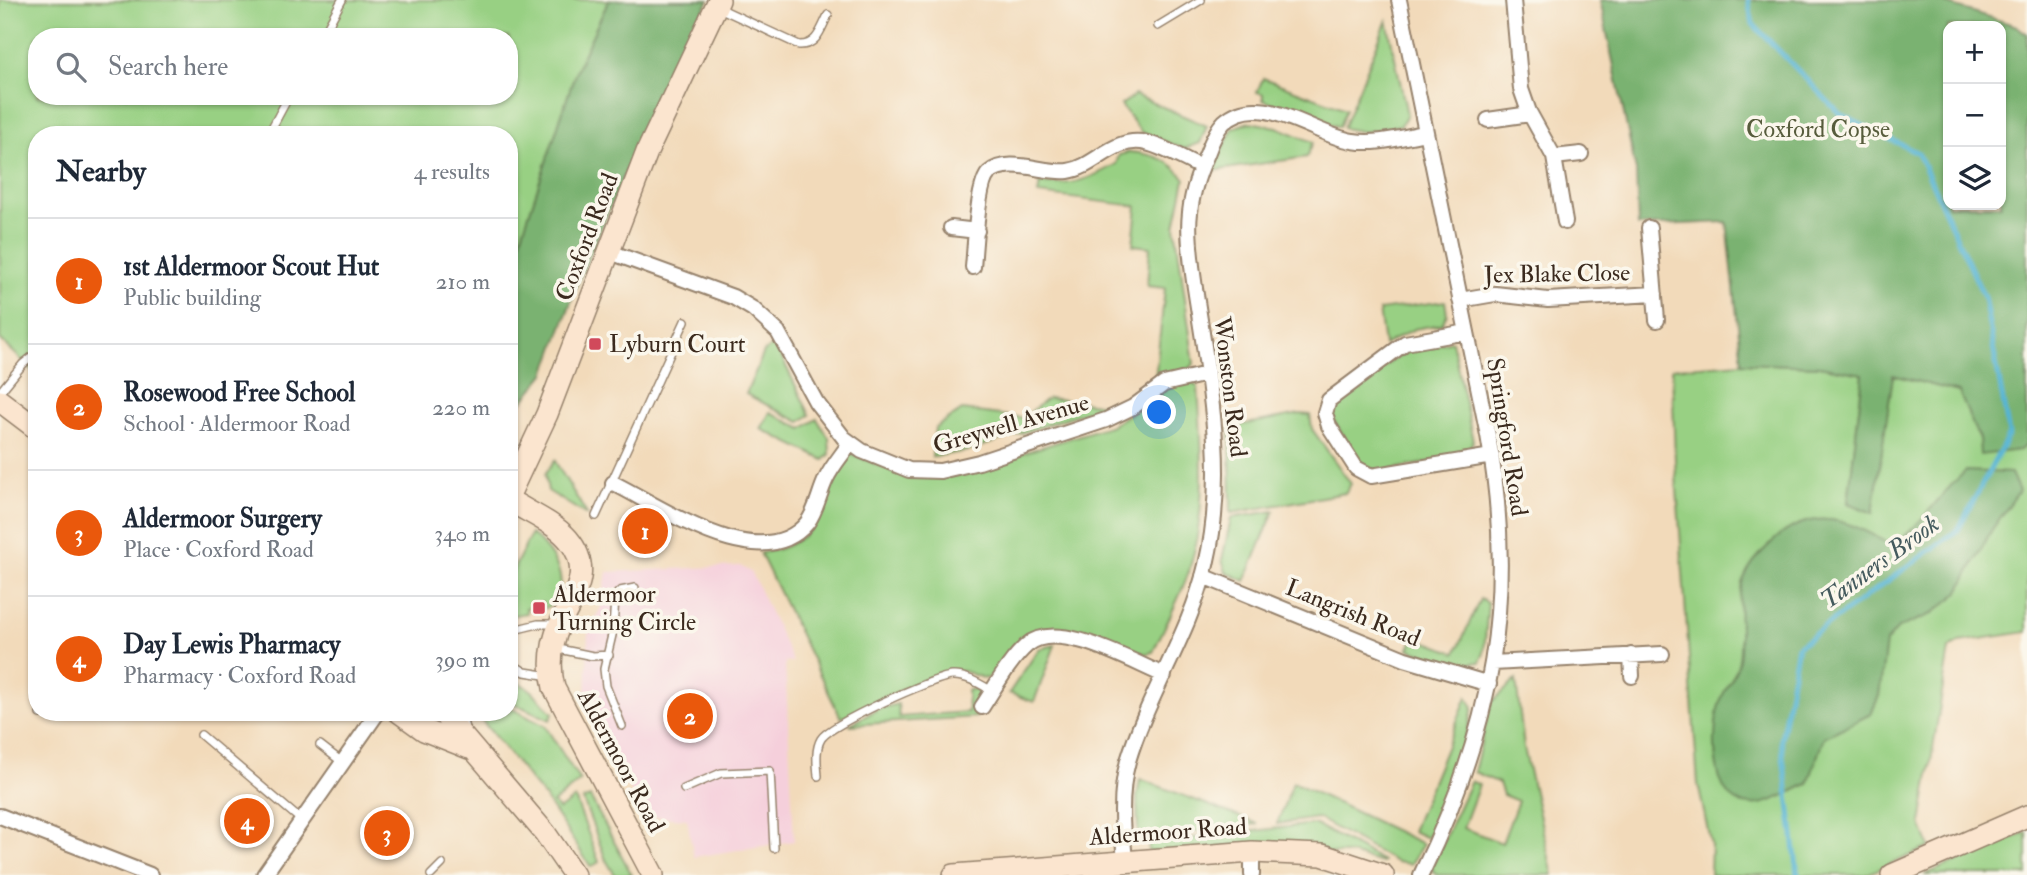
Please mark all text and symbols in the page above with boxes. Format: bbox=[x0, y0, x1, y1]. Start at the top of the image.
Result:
map controls bbox=[1943, 21, 2006, 210]
button: + bbox=[1943, 21, 2006, 84]
search box bbox=[28, 28, 518, 105]
icon: search bbox=[52, 48, 90, 86]
text: Search here bbox=[108, 51, 228, 83]
button: − bbox=[1943, 84, 2006, 147]
park label: Coxford Copse bbox=[1746, 114, 1890, 145]
button: layers bbox=[1943, 147, 2006, 210]
text: Nearby bbox=[56, 153, 146, 190]
text: 4 results bbox=[414, 157, 490, 186]
street label: Coxford Road bbox=[548, 168, 626, 305]
text: 1st Aldermoor Scout Hut bbox=[123, 251, 379, 283]
street label: Jex Blake Close bbox=[1483, 257, 1630, 291]
text: 1 bbox=[75, 267, 83, 296]
text: 210 m bbox=[436, 267, 490, 296]
text: Public building bbox=[123, 283, 261, 312]
street label: Wonston Road bbox=[1206, 314, 1254, 459]
place label: Lyburn Court bbox=[609, 329, 746, 360]
marker: Lyburn Court bbox=[587, 336, 603, 352]
street label: Springford Road bbox=[1479, 356, 1535, 519]
text: Rosewood Free School bbox=[123, 377, 355, 409]
street label: Greywell Avenue bbox=[929, 387, 1093, 461]
text: 2 bbox=[73, 393, 85, 422]
text: 220 m bbox=[432, 393, 490, 422]
your location bbox=[1142, 395, 1176, 429]
text: School · Aldermoor Road bbox=[123, 409, 351, 438]
text: Aldermoor Surgery bbox=[123, 503, 322, 535]
pin: 1 bbox=[622, 505, 668, 557]
water label: Tanners Brook bbox=[1814, 508, 1946, 616]
text: 3 bbox=[75, 519, 83, 548]
text: 340 m bbox=[434, 519, 490, 548]
text: Place · Coxford Road bbox=[123, 535, 314, 564]
street label: Langrish Road bbox=[1281, 572, 1425, 654]
place label: Aldermoor Turning Circle bbox=[552, 579, 696, 638]
marker: Aldermoor Turning Circle bbox=[531, 600, 547, 616]
text: Day Lewis Pharmacy bbox=[123, 629, 341, 661]
text: 4 bbox=[73, 645, 85, 674]
text: 390 m bbox=[435, 645, 490, 674]
text: Pharmacy · Coxford Road bbox=[123, 661, 356, 690]
street label: Aldermoor Road bbox=[570, 683, 672, 838]
pin: 2 bbox=[667, 690, 713, 742]
pin: 4 bbox=[224, 795, 270, 847]
pin: 3 bbox=[364, 807, 410, 859]
street label: Aldermoor Road bbox=[1087, 811, 1248, 853]

